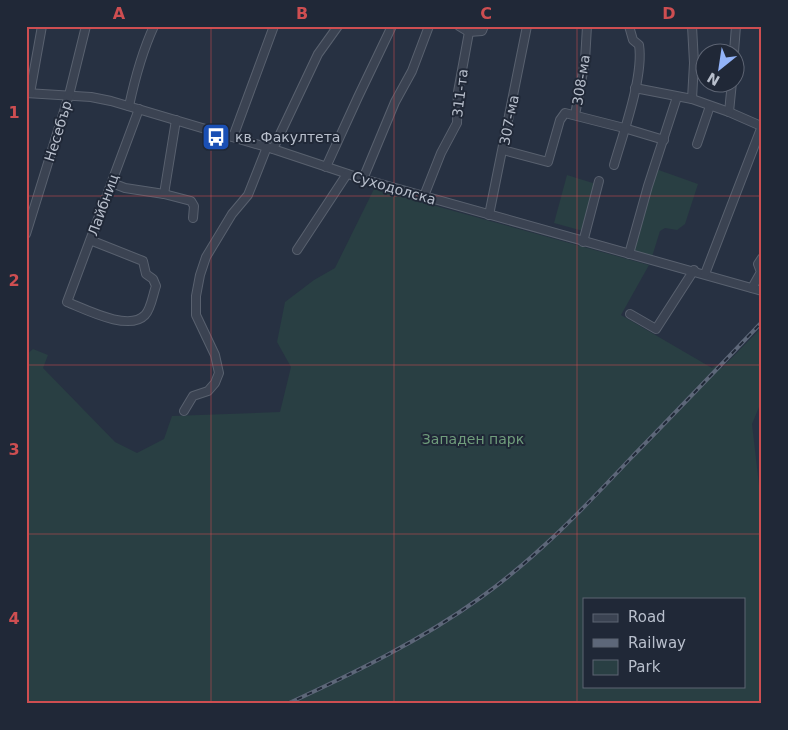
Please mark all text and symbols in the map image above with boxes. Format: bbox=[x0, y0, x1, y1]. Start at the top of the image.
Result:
text: A bbox=[113, 4, 126, 23]
text: B bbox=[296, 4, 308, 23]
text: C bbox=[480, 4, 492, 23]
text: D bbox=[662, 4, 676, 23]
north arrow bbox=[696, 42, 746, 92]
street label: 308-ма bbox=[569, 54, 593, 106]
street label: 311-та bbox=[449, 68, 471, 118]
text: N bbox=[704, 69, 723, 89]
street label: 307-ма bbox=[496, 93, 522, 147]
street label: Несебър bbox=[41, 99, 75, 163]
text: 1 bbox=[8, 103, 20, 122]
bus stop icon: кв. Факултета bbox=[201, 122, 231, 152]
place label: кв. Факултета bbox=[235, 129, 340, 145]
street label: Суходолска bbox=[350, 168, 438, 208]
street label: Лайбниц bbox=[84, 172, 122, 238]
text: 2 bbox=[8, 271, 20, 290]
park label: Западен парк bbox=[422, 431, 524, 447]
text: 3 bbox=[8, 440, 20, 459]
legend bbox=[583, 598, 746, 688]
text: Road bbox=[628, 608, 666, 626]
text: 4 bbox=[8, 609, 20, 628]
text: Railway bbox=[628, 634, 686, 652]
text: Park bbox=[628, 658, 661, 676]

